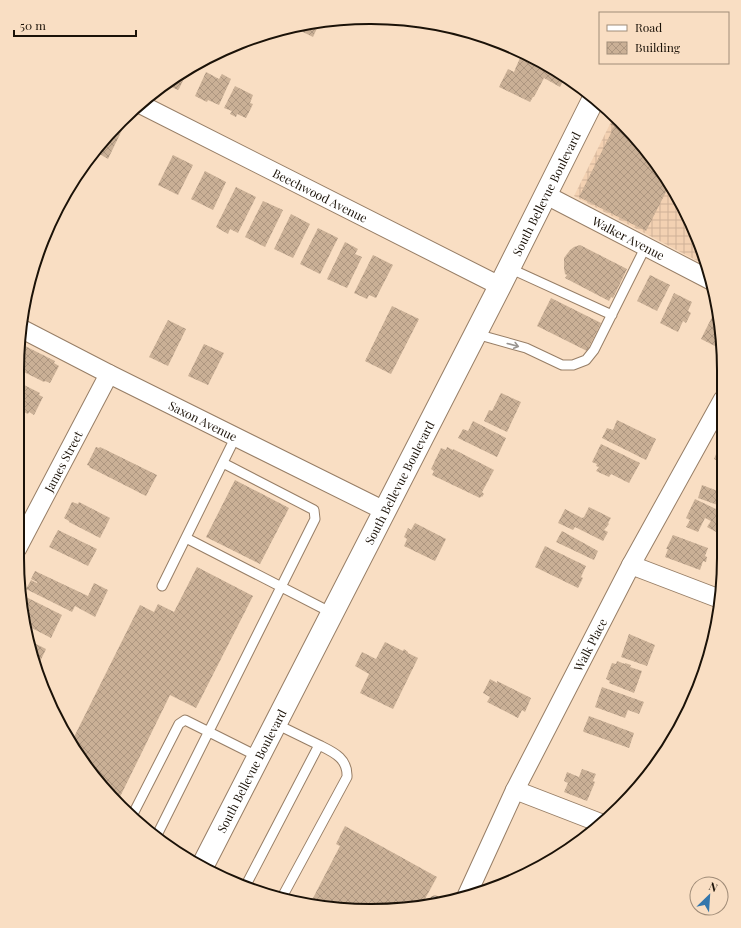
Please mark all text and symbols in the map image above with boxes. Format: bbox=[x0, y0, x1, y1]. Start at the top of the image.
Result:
scale bar bbox=[14, 12, 136, 38]
legend bbox=[599, 12, 729, 64]
text: 50 m bbox=[20, 17, 46, 33]
text: Road bbox=[635, 19, 662, 35]
text: Building bbox=[635, 39, 681, 55]
street label: South Bellevue Boulevard bbox=[508, 129, 584, 259]
street label: Beechwood Avenue bbox=[270, 165, 370, 226]
street label: Walker Avenue bbox=[589, 212, 667, 263]
one-way arrow bbox=[506, 342, 519, 349]
street label: Saxon Avenue bbox=[166, 397, 240, 444]
street label: South Bellevue Boulevard bbox=[361, 418, 438, 547]
street label: James Street bbox=[40, 427, 86, 496]
street label: Walk Place bbox=[569, 615, 610, 675]
street label: South Bellevue Boulevard bbox=[213, 706, 290, 835]
north arrow bbox=[689, 876, 729, 916]
text: N bbox=[707, 878, 720, 895]

